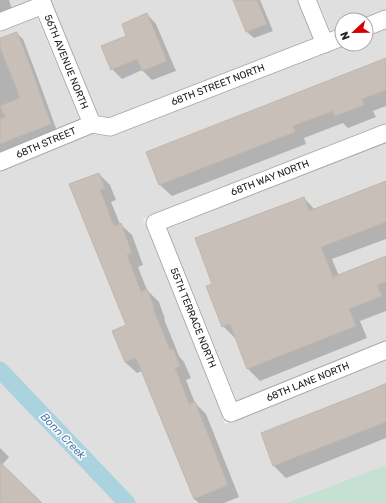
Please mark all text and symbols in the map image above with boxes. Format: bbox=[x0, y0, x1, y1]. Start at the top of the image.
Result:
north arrow bbox=[334, 12, 374, 52]
street label: 56TH AVENUE NORTH bbox=[42, 13, 90, 111]
text: N bbox=[338, 29, 353, 42]
street label: 68TH STREET NORTH bbox=[169, 62, 267, 108]
street label: 68TH STREET bbox=[14, 125, 78, 161]
street label: 68TH WAY NORTH bbox=[229, 158, 311, 198]
street label: 55TH TERRACE NORTH bbox=[167, 266, 219, 370]
street label: 68TH LANE NORTH bbox=[265, 360, 351, 404]
water label: Bonn Creek bbox=[38, 410, 88, 462]

